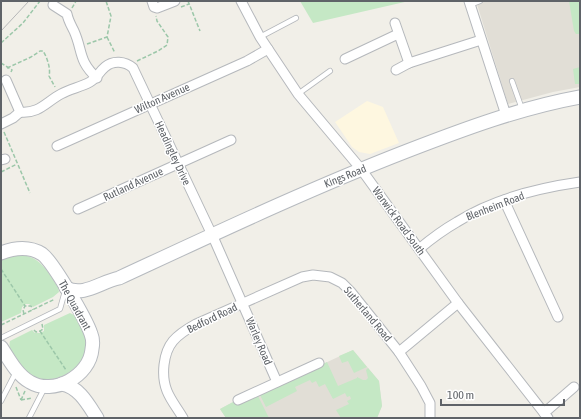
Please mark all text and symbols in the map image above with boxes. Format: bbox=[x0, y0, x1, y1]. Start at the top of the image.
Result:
street label: Wilton Avenue bbox=[133, 81, 191, 115]
street label: Headingley Drive bbox=[153, 119, 193, 187]
street label: Kings Road bbox=[322, 162, 368, 190]
street label: Rutland Avenue bbox=[101, 165, 165, 203]
street label: Warwick Road South bbox=[370, 184, 428, 258]
street label: Blenheim Road bbox=[464, 189, 526, 223]
street label: The Quadrant bbox=[56, 278, 94, 332]
street label: Sutherland Road bbox=[342, 284, 394, 344]
street label: Bedford Road bbox=[185, 301, 239, 335]
street label: Warley Road bbox=[244, 315, 274, 367]
scale bar bbox=[441, 381, 564, 407]
text: 100 m bbox=[447, 388, 474, 402]

